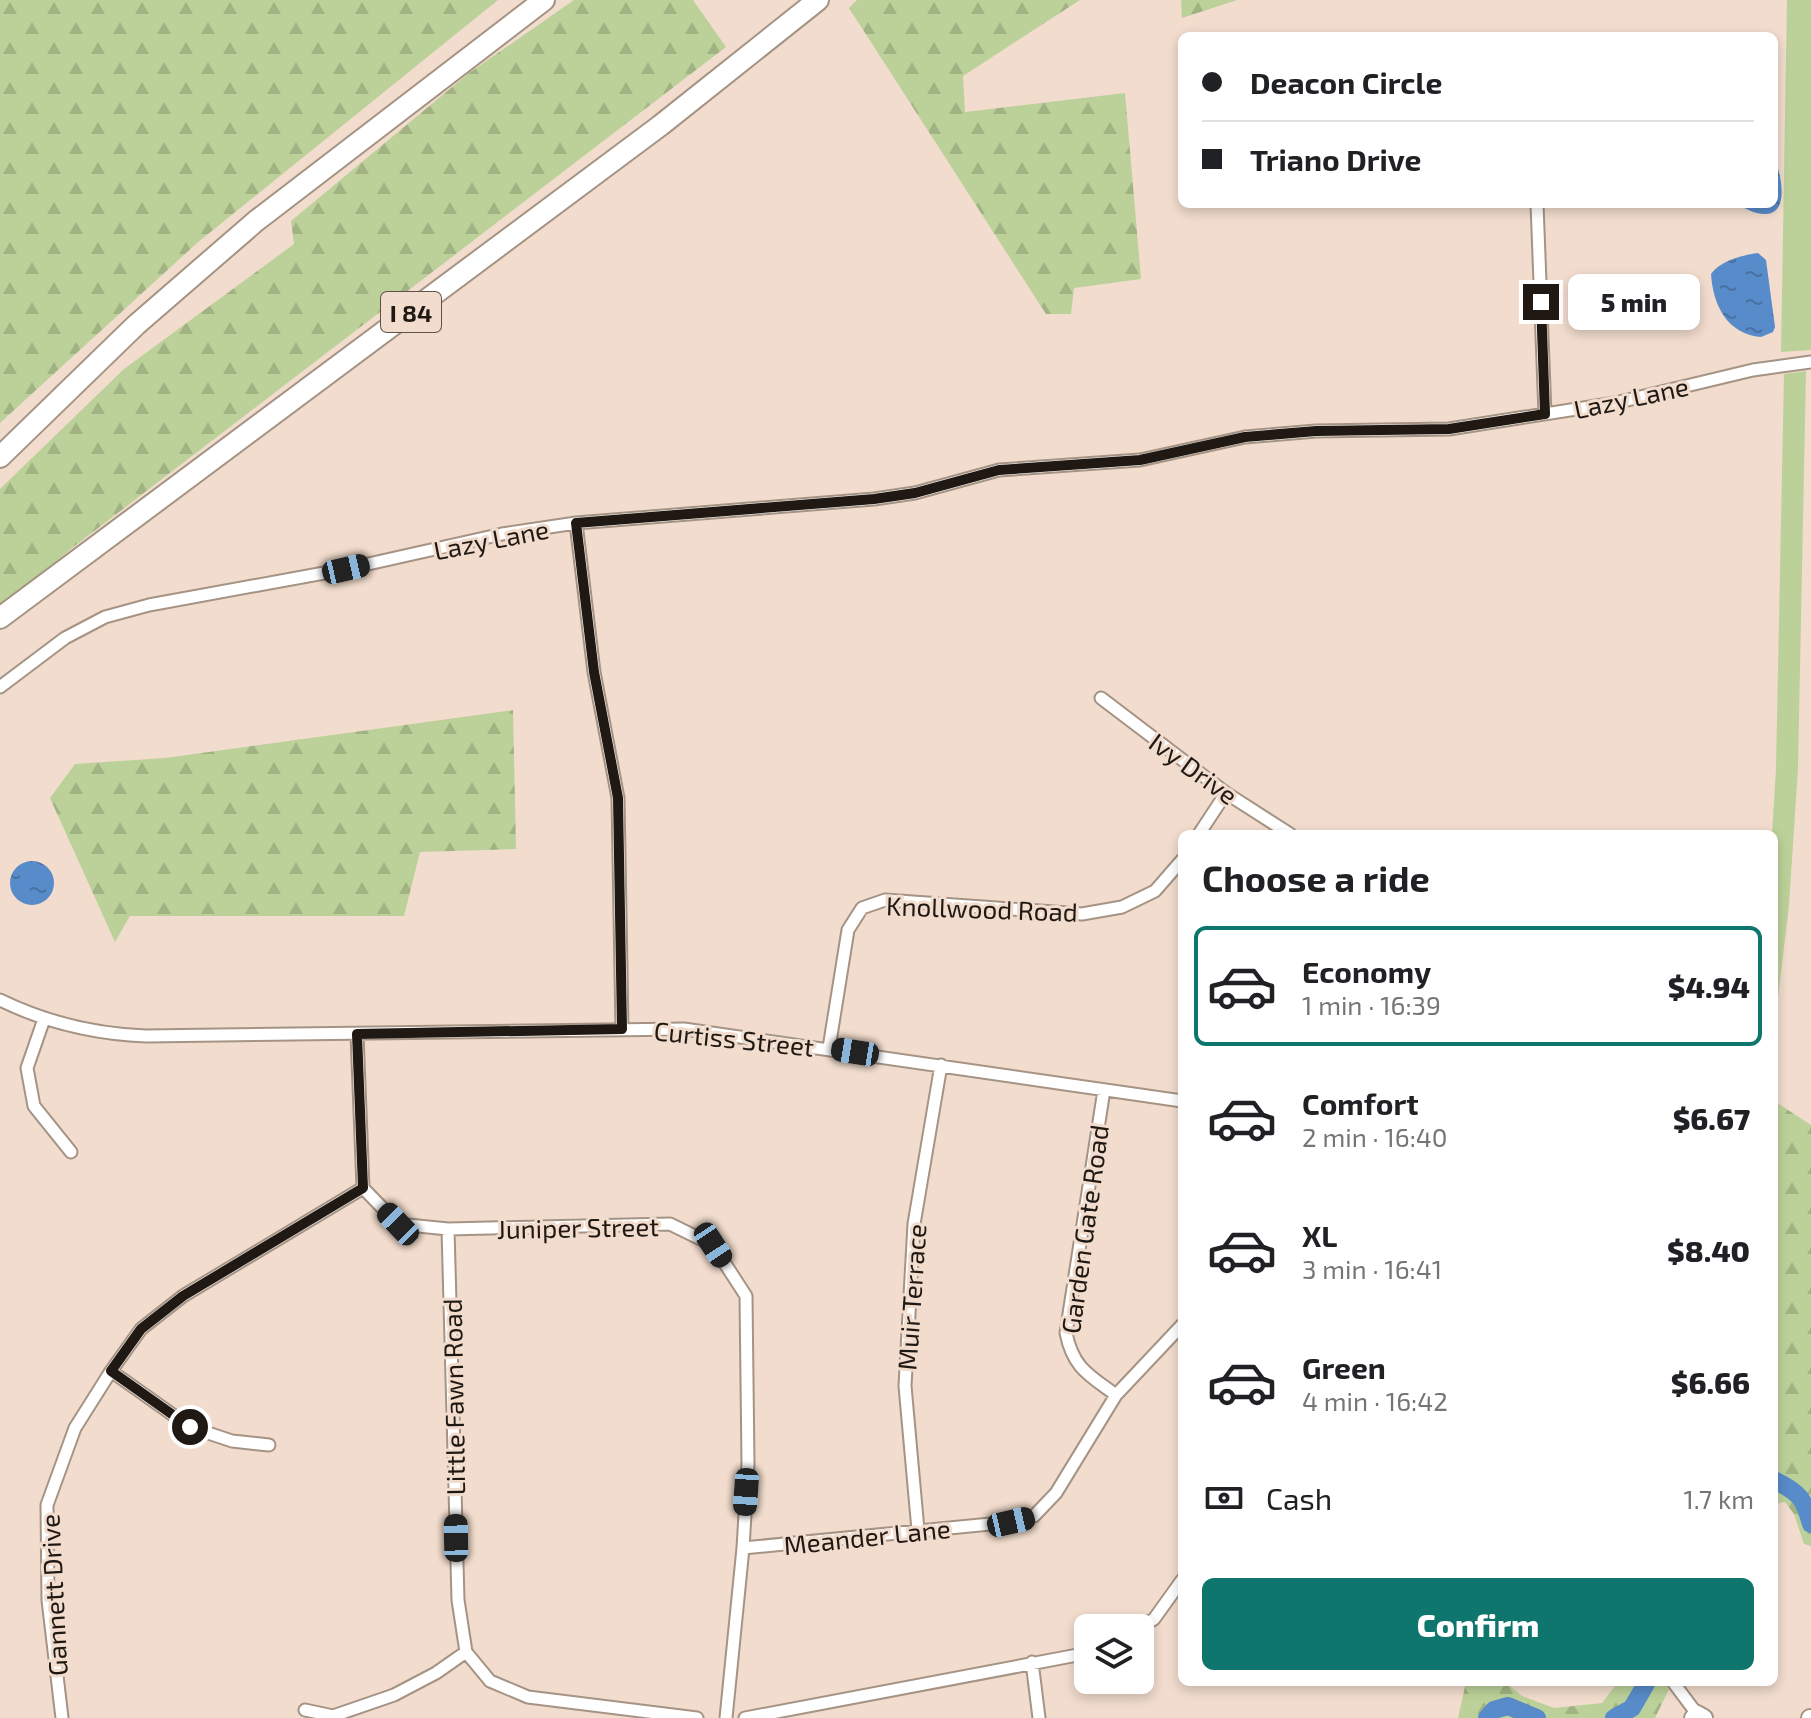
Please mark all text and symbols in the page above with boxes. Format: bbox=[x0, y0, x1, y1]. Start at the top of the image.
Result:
text: Deacon Circle bbox=[1250, 64, 1442, 100]
text: Triano Drive bbox=[1250, 141, 1421, 177]
callout: 5 min bbox=[1569, 274, 1701, 330]
route end bbox=[1523, 284, 1559, 320]
text: 5 min bbox=[1601, 286, 1667, 317]
road number: I 84 bbox=[381, 292, 441, 332]
street label: Lazy Lane bbox=[1571, 370, 1691, 424]
street label: Lazy Lane bbox=[431, 513, 551, 565]
car bbox=[320, 552, 372, 586]
street label: Ivy Drive bbox=[1144, 726, 1244, 810]
text: Choose a ride bbox=[1202, 856, 1430, 899]
street label: Knollwood Road bbox=[886, 889, 1078, 927]
icon: car bbox=[1206, 950, 1278, 1022]
text: Economy bbox=[1302, 953, 1431, 989]
text: $4.94 bbox=[1668, 968, 1750, 1004]
text: 1 min · 16:39 bbox=[1302, 989, 1441, 1020]
street label: Curtiss Street bbox=[652, 1014, 816, 1062]
car bbox=[829, 1036, 881, 1068]
icon: car bbox=[1206, 1082, 1278, 1154]
text: Comfort bbox=[1302, 1085, 1419, 1121]
text: $6.67 bbox=[1673, 1100, 1750, 1136]
text: 2 min · 16:40 bbox=[1302, 1121, 1448, 1152]
street label: Garden Gate Road bbox=[1054, 1123, 1114, 1335]
car bbox=[373, 1198, 423, 1250]
street label: Juniper Street bbox=[497, 1210, 659, 1244]
icon: car bbox=[1206, 1214, 1278, 1286]
text: XL bbox=[1302, 1217, 1337, 1253]
car bbox=[690, 1218, 736, 1272]
street label: Muir Terrace bbox=[890, 1223, 932, 1371]
text: $8.40 bbox=[1667, 1232, 1750, 1268]
text: 3 min · 16:41 bbox=[1302, 1253, 1442, 1284]
street label: Little Fawn Road bbox=[436, 1298, 470, 1496]
icon: car bbox=[1206, 1346, 1278, 1418]
text: Green bbox=[1302, 1349, 1386, 1385]
text: $6.66 bbox=[1671, 1364, 1750, 1400]
text: 4 min · 16:42 bbox=[1302, 1385, 1448, 1416]
route start bbox=[172, 1409, 208, 1445]
car bbox=[732, 1467, 760, 1517]
icon: cash bbox=[1202, 1476, 1246, 1520]
text: Cash bbox=[1266, 1480, 1332, 1516]
text: 1.7 km bbox=[1684, 1483, 1754, 1514]
car bbox=[985, 1505, 1037, 1539]
street label: Meander Lane bbox=[782, 1512, 952, 1560]
street label: Gannett Drive bbox=[33, 1513, 73, 1677]
car bbox=[444, 1514, 468, 1562]
button: Confirm bbox=[1202, 1578, 1754, 1670]
map controls bbox=[1074, 1614, 1154, 1694]
button: layers bbox=[1074, 1614, 1154, 1694]

